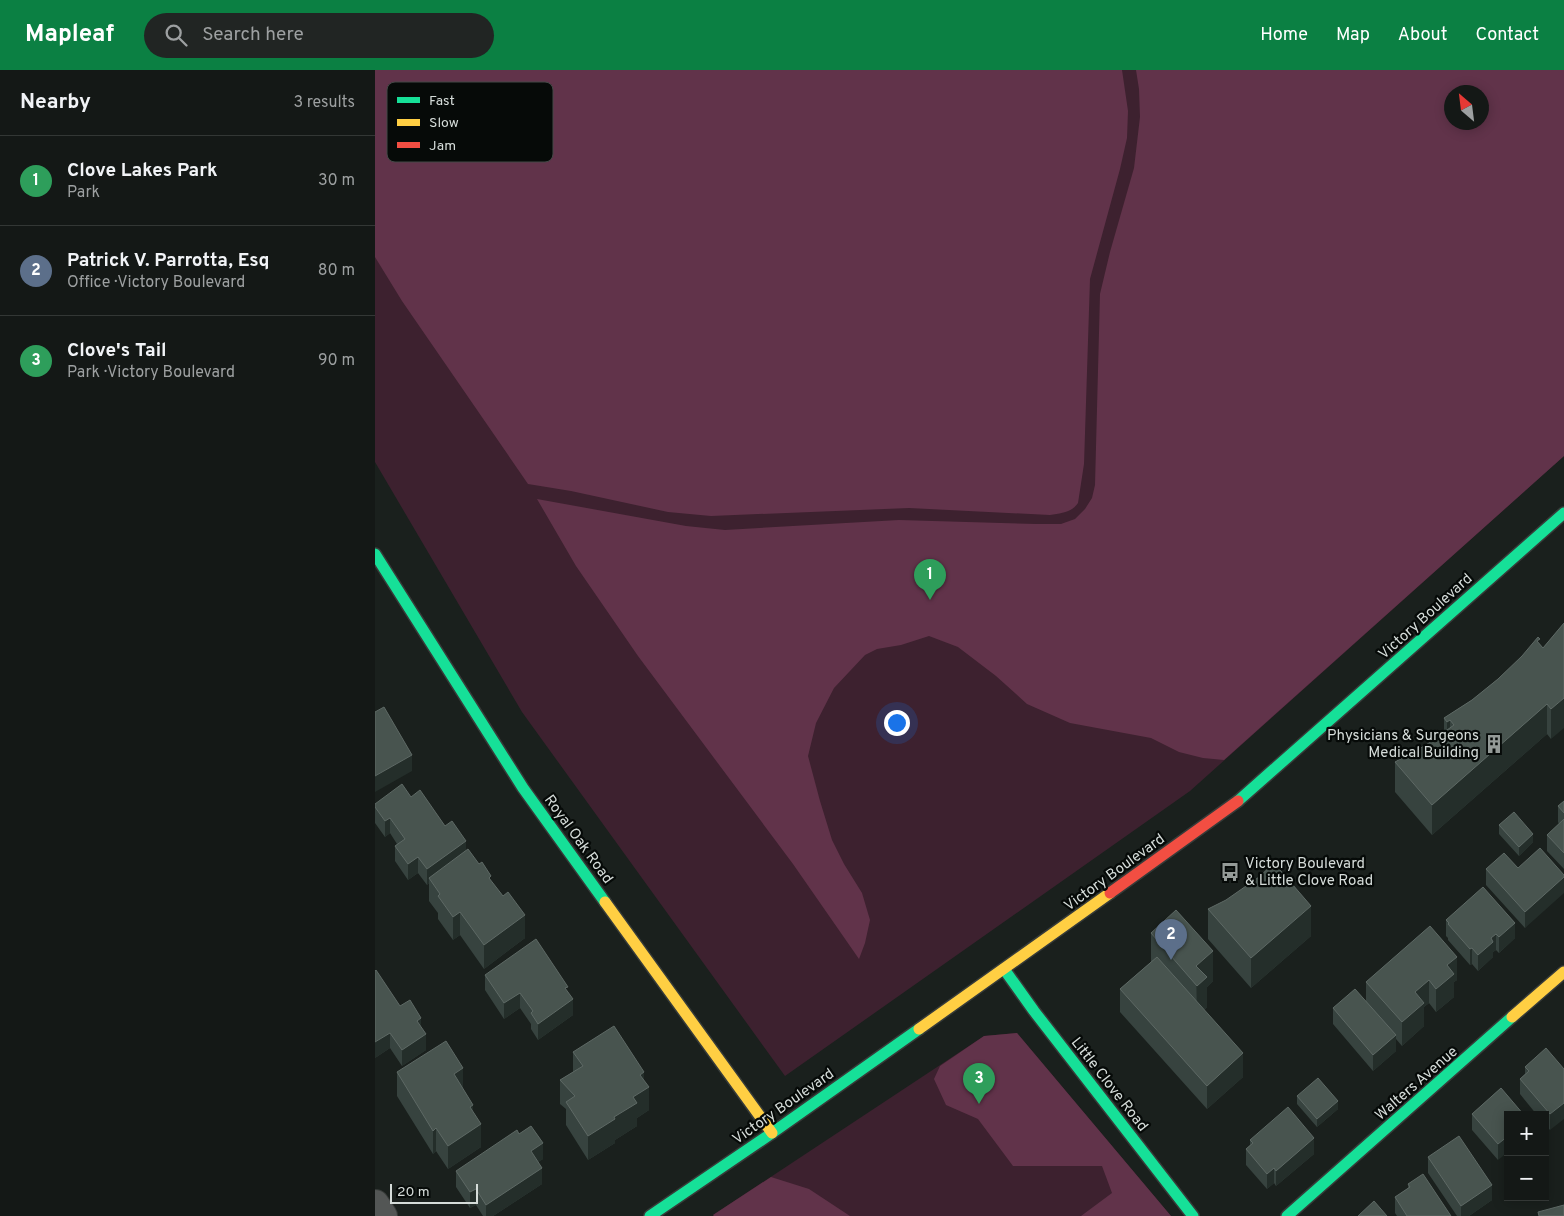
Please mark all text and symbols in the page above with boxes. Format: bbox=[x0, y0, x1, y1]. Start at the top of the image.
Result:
search box bbox=[144, 13, 494, 58]
text: Mapleaf bbox=[25, 20, 114, 50]
icon: search bbox=[162, 21, 190, 49]
text: Search here bbox=[202, 23, 304, 47]
text: Home bbox=[1260, 24, 1308, 47]
text: Map bbox=[1336, 24, 1370, 47]
text: About bbox=[1398, 24, 1447, 47]
text: Contact bbox=[1475, 24, 1539, 47]
legend bbox=[387, 82, 553, 162]
north arrow bbox=[1444, 85, 1489, 130]
text: Nearby bbox=[20, 89, 91, 116]
text: 3 results bbox=[293, 93, 355, 113]
text: Fast bbox=[429, 93, 455, 110]
text: Slow bbox=[429, 115, 459, 132]
text: Jam bbox=[429, 138, 456, 155]
text: Clove Lakes Park bbox=[67, 159, 218, 183]
text: 1 bbox=[33, 171, 39, 191]
text: 30 m bbox=[318, 171, 355, 191]
text: Park bbox=[67, 183, 100, 203]
text: Patrick V. Parrotta, Esq bbox=[67, 249, 269, 273]
text: 2 bbox=[31, 261, 41, 281]
text: 80 m bbox=[318, 261, 355, 281]
text: Office · Victory Boulevard bbox=[67, 273, 245, 293]
text: Clove's Tail bbox=[67, 339, 167, 363]
text: 3 bbox=[31, 351, 41, 371]
text: 90 m bbox=[318, 351, 355, 371]
text: Park · Victory Boulevard bbox=[67, 363, 235, 383]
pin: 1 bbox=[914, 559, 946, 600]
street label: Victory Boulevard bbox=[1375, 570, 1477, 664]
your location bbox=[884, 710, 910, 736]
place label: Physicians & Surgeons Medical Building bbox=[1327, 727, 1479, 763]
building icon: Physicians & Surgeons Medical Building bbox=[1483, 733, 1505, 755]
street label: Royal Oak Road bbox=[539, 792, 617, 888]
street label: Victory Boulevard bbox=[1061, 830, 1169, 916]
place label: Victory Boulevard & Little Clove Road bbox=[1245, 855, 1373, 891]
bus stop icon: Victory Boulevard & Little Clove Road bbox=[1219, 861, 1241, 883]
pin: 2 bbox=[1155, 919, 1187, 960]
street label: Little Clove Road bbox=[1066, 1034, 1152, 1136]
street label: Walters Avenue bbox=[1372, 1043, 1462, 1125]
pin: 3 bbox=[963, 1063, 995, 1104]
street label: Victory Boulevard bbox=[729, 1065, 838, 1149]
map controls bbox=[1504, 1111, 1549, 1201]
button: + bbox=[1504, 1111, 1549, 1156]
button: − bbox=[1504, 1156, 1549, 1201]
scale bar bbox=[390, 1181, 477, 1204]
text: 20 m bbox=[397, 1184, 430, 1201]

